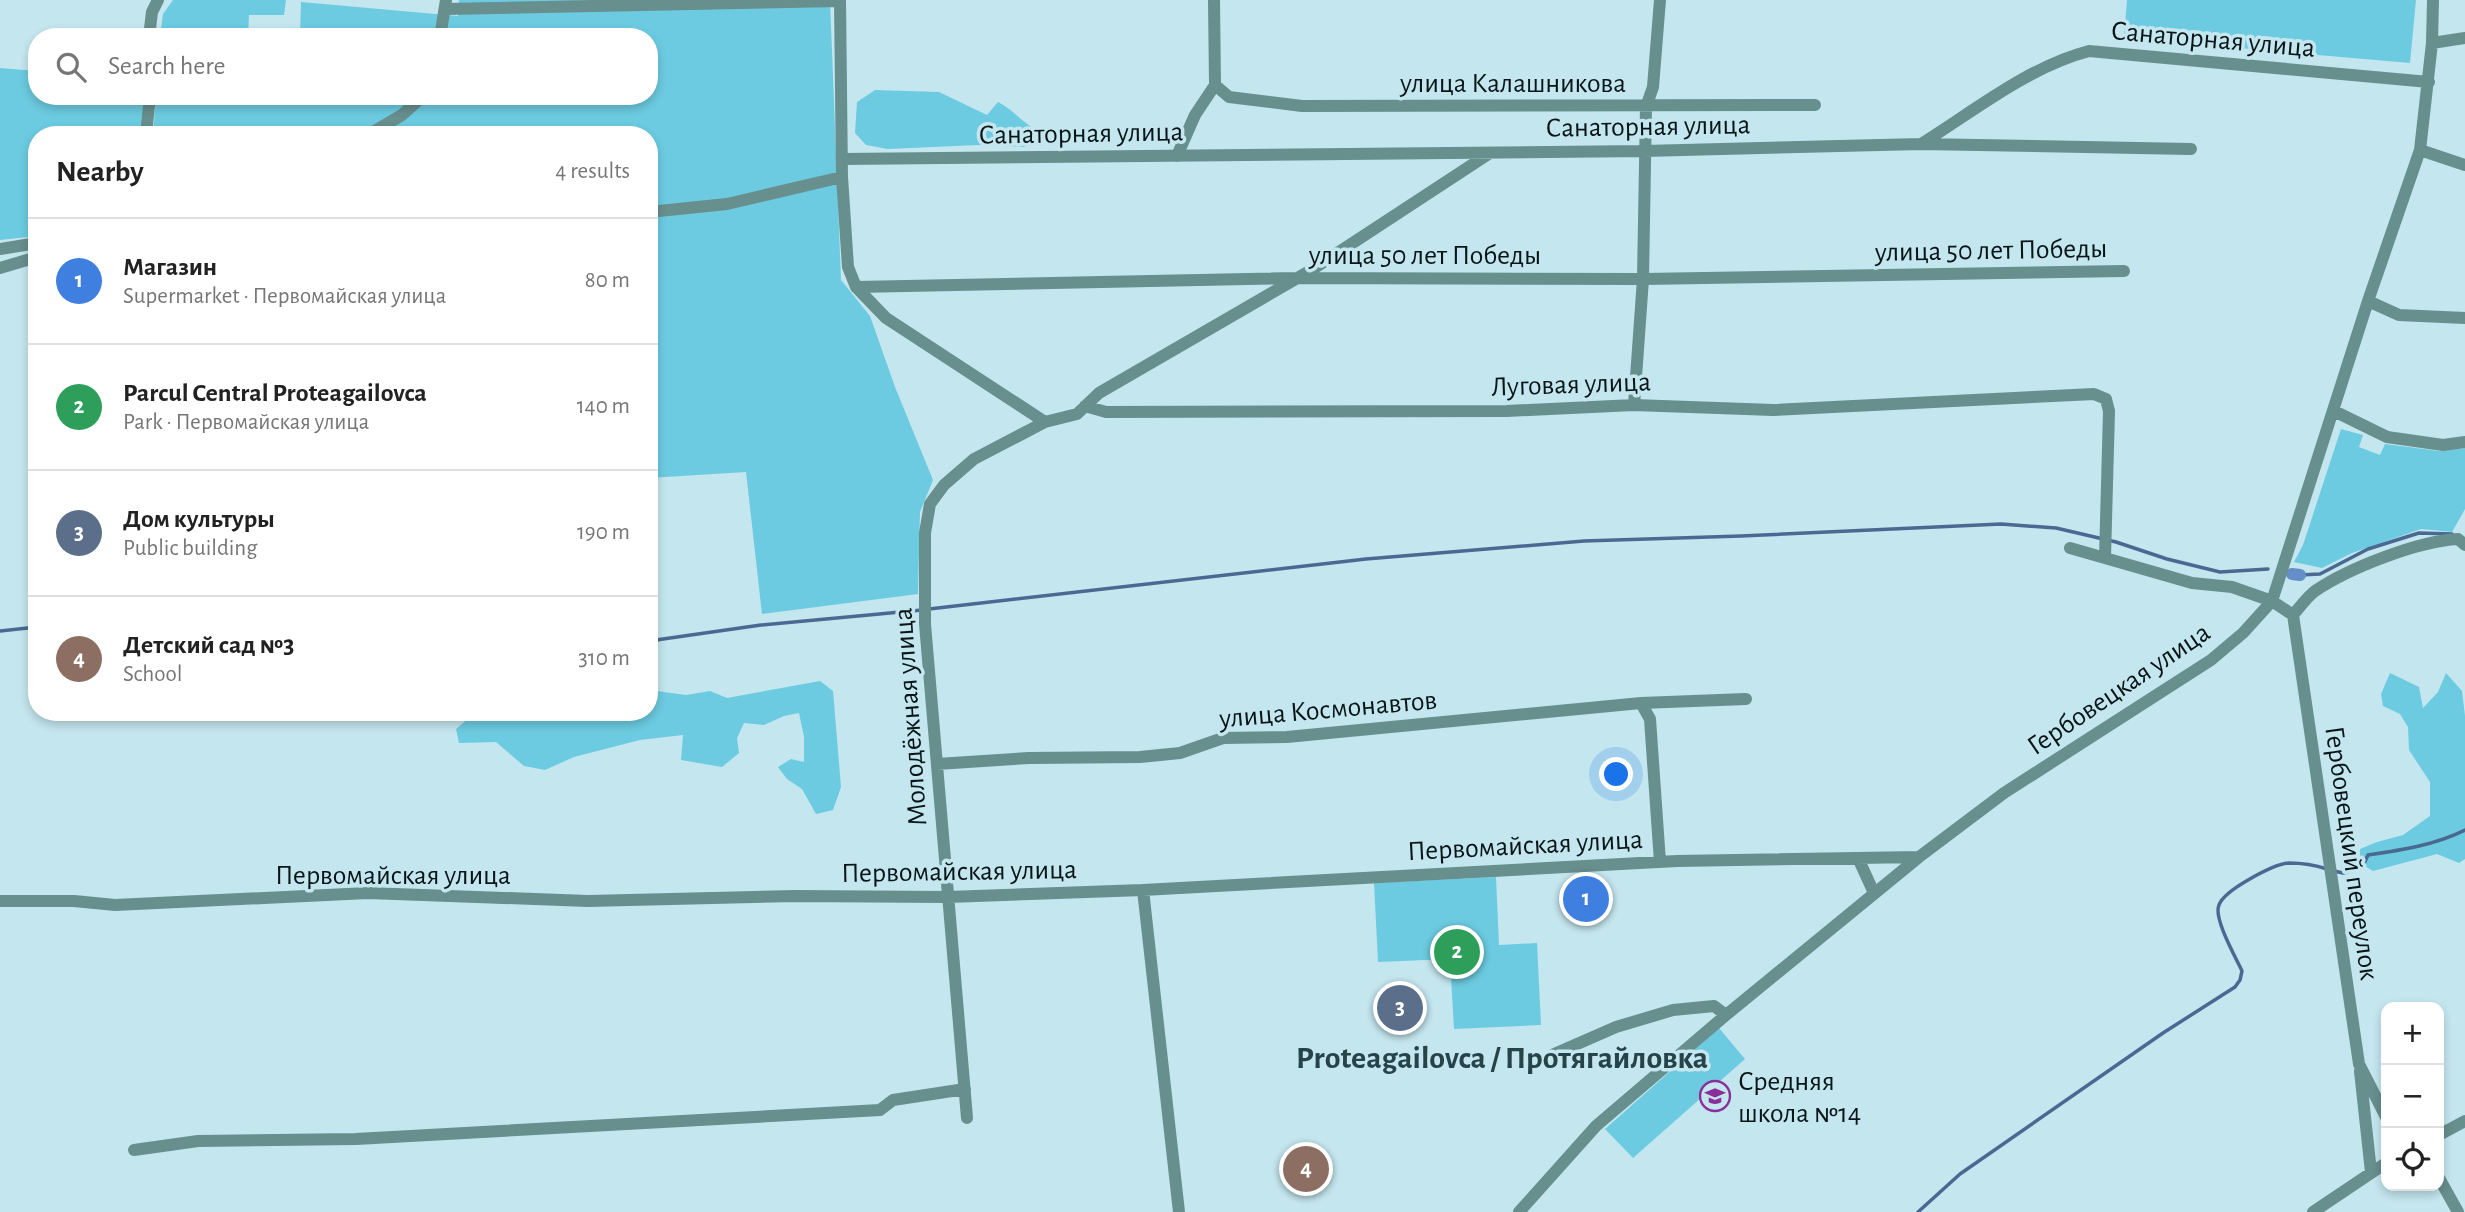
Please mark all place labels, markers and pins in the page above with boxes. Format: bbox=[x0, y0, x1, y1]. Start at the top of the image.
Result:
pin: 1 bbox=[1563, 873, 1609, 925]
pin: 2 bbox=[1434, 926, 1480, 978]
pin: 3 bbox=[1377, 982, 1423, 1034]
place label: Средняя школа №14 bbox=[1738, 1068, 1861, 1128]
school or university icon: Средняя школа №14 bbox=[1698, 1079, 1732, 1113]
pin: 4 bbox=[1283, 1143, 1329, 1195]

